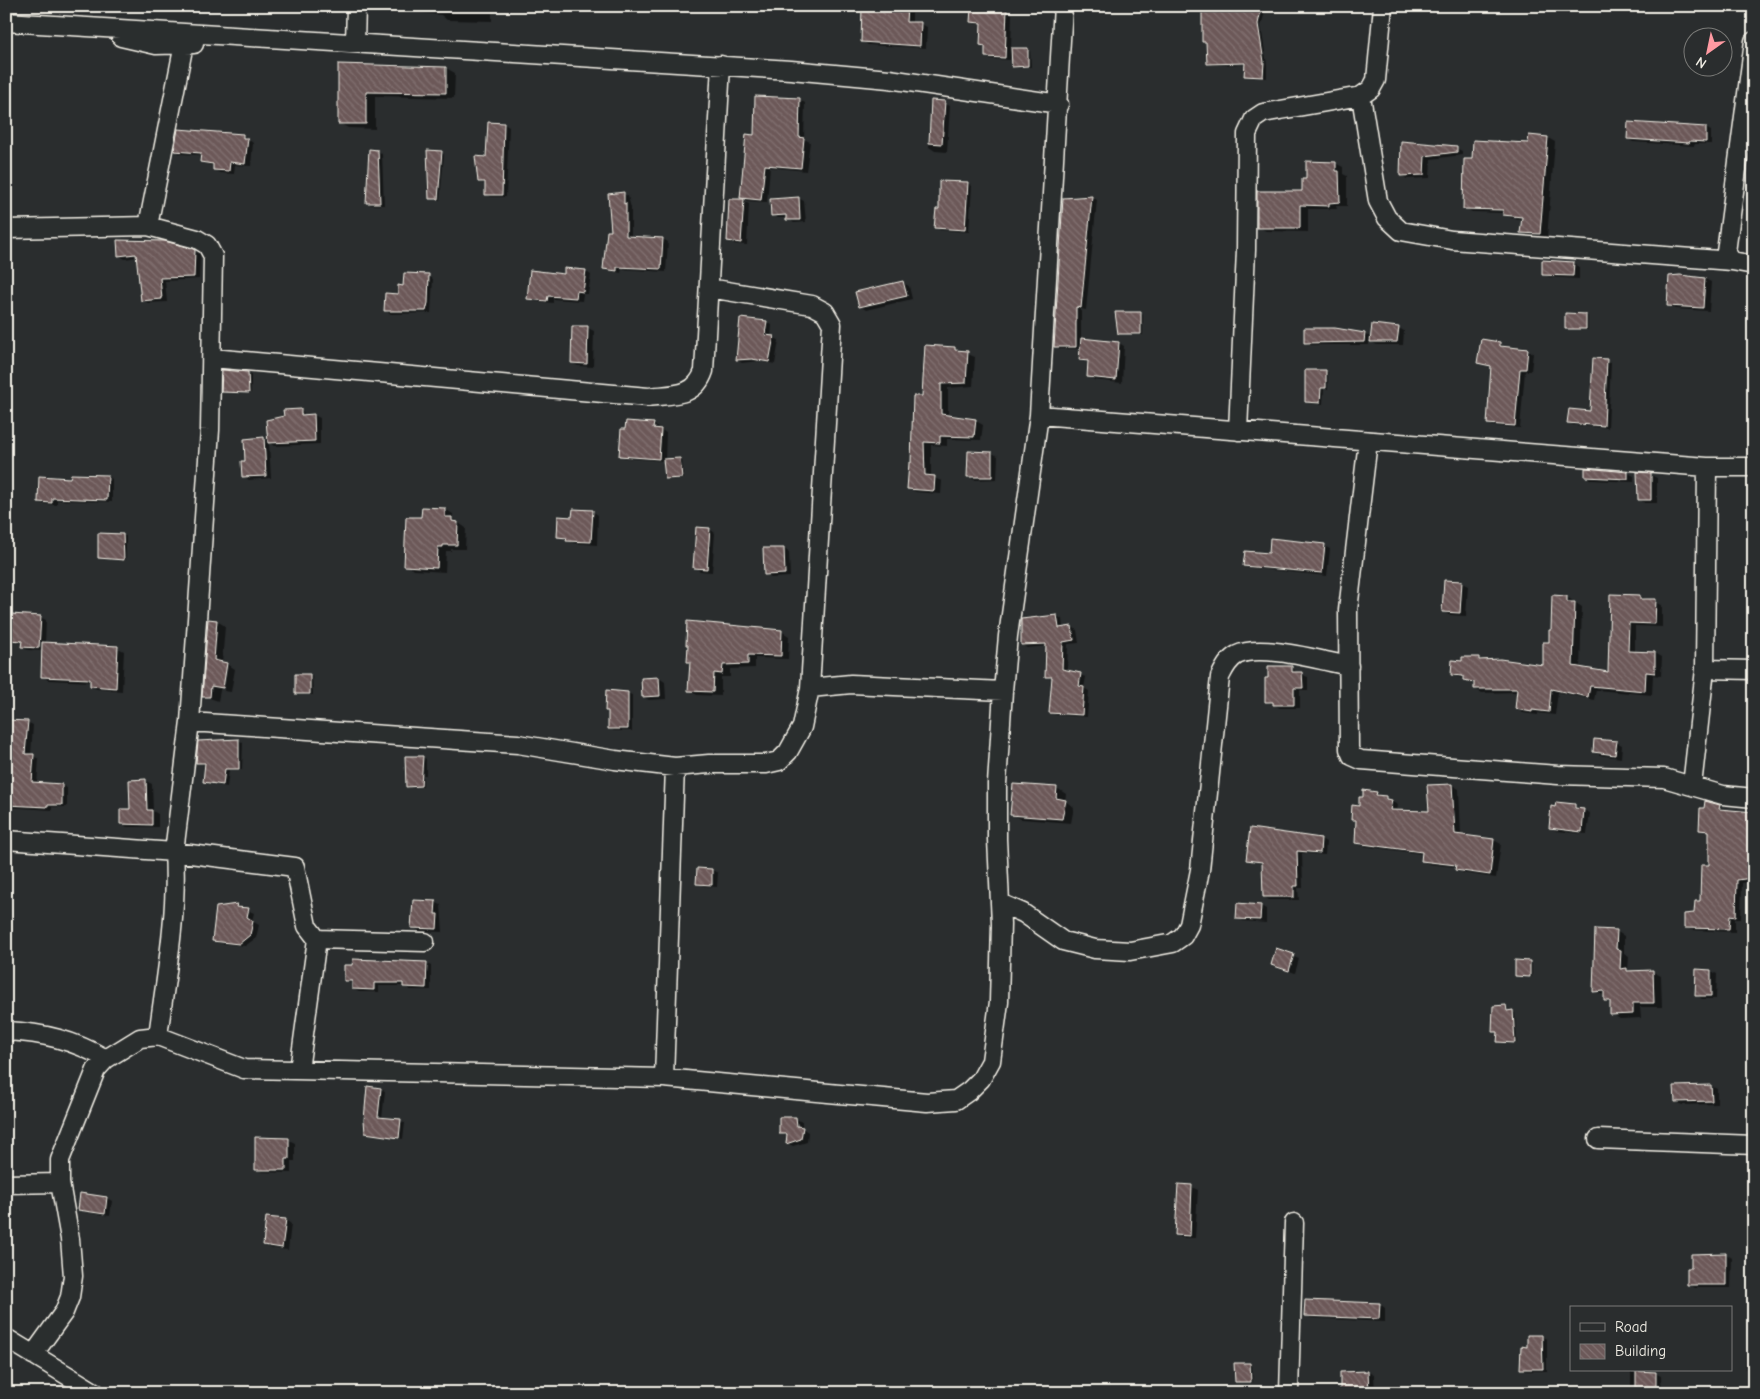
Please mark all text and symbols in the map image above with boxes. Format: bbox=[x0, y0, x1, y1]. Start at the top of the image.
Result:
north arrow bbox=[1682, 28, 1732, 78]
text: N bbox=[1693, 53, 1710, 72]
legend bbox=[1570, 1306, 1732, 1372]
text: Road bbox=[1615, 1318, 1647, 1336]
text: Building bbox=[1615, 1342, 1666, 1360]

